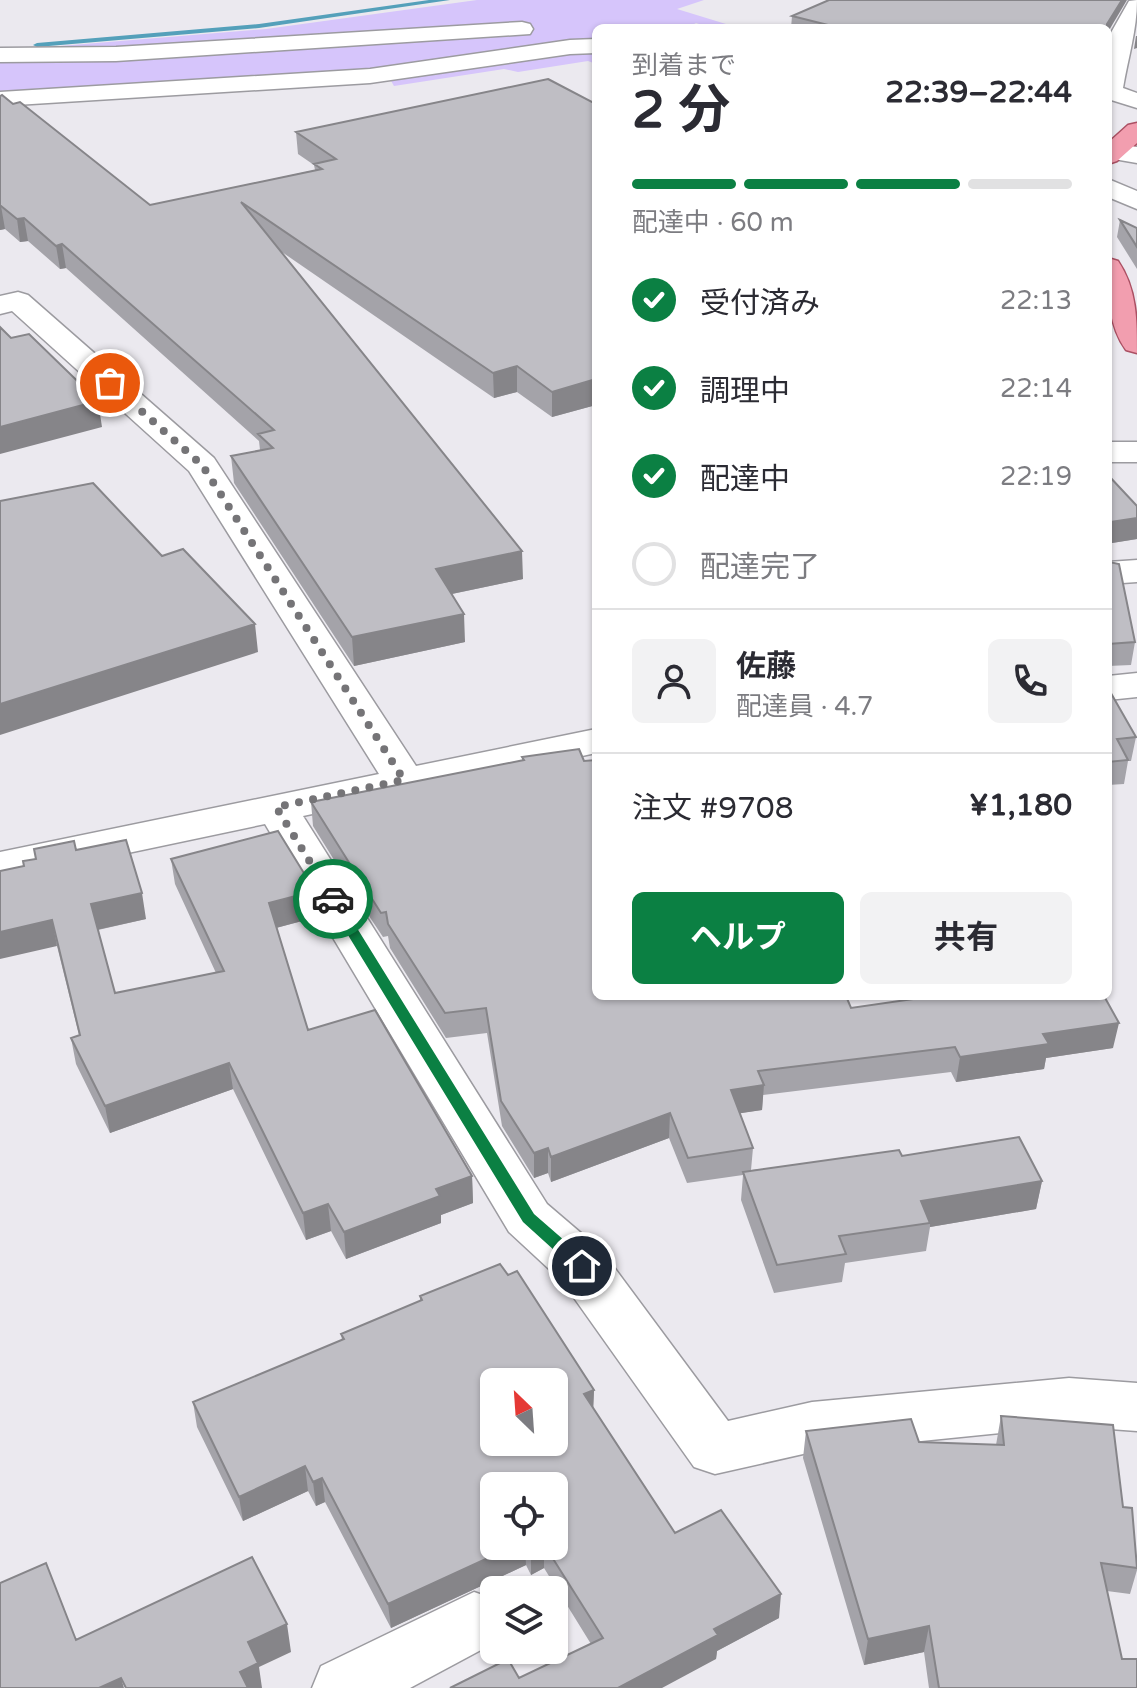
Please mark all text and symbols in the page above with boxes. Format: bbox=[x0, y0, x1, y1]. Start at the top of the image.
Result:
text: 到着まで bbox=[632, 50, 736, 81]
text: 22:39–22:44 bbox=[885, 74, 1072, 111]
text: 2 分 bbox=[632, 79, 730, 142]
text: 配達中 · 60 m bbox=[632, 207, 794, 238]
icon: check bbox=[632, 278, 676, 322]
text: 受付済み bbox=[700, 285, 820, 322]
text: 22:13 bbox=[1000, 285, 1072, 316]
pin bbox=[76, 349, 144, 417]
icon: bag bbox=[88, 361, 132, 405]
icon: check bbox=[632, 366, 676, 410]
text: 調理中 bbox=[700, 373, 790, 410]
text: 22:14 bbox=[1000, 373, 1072, 404]
icon: check bbox=[632, 454, 676, 498]
text: 配達中 bbox=[700, 461, 790, 498]
text: 22:19 bbox=[1000, 461, 1072, 492]
text: 配達完了 bbox=[700, 549, 820, 586]
button: person bbox=[632, 639, 716, 723]
button: phone bbox=[988, 639, 1072, 723]
text: 佐藤 bbox=[736, 648, 796, 685]
text: 配達員 · 4.7 bbox=[736, 691, 873, 722]
text: ¥1,180 bbox=[969, 787, 1072, 824]
text: 注文 #9708 bbox=[632, 790, 794, 827]
courier bbox=[293, 859, 373, 939]
icon: car bbox=[311, 877, 355, 921]
button: ヘルプ bbox=[632, 892, 844, 984]
button: 共有 bbox=[860, 892, 1072, 984]
pin bbox=[548, 1232, 616, 1300]
icon: home bbox=[560, 1244, 604, 1288]
north arrow bbox=[480, 1368, 568, 1456]
map controls bbox=[480, 1368, 568, 1664]
button: locate bbox=[480, 1472, 568, 1560]
button: layers bbox=[480, 1576, 568, 1664]

